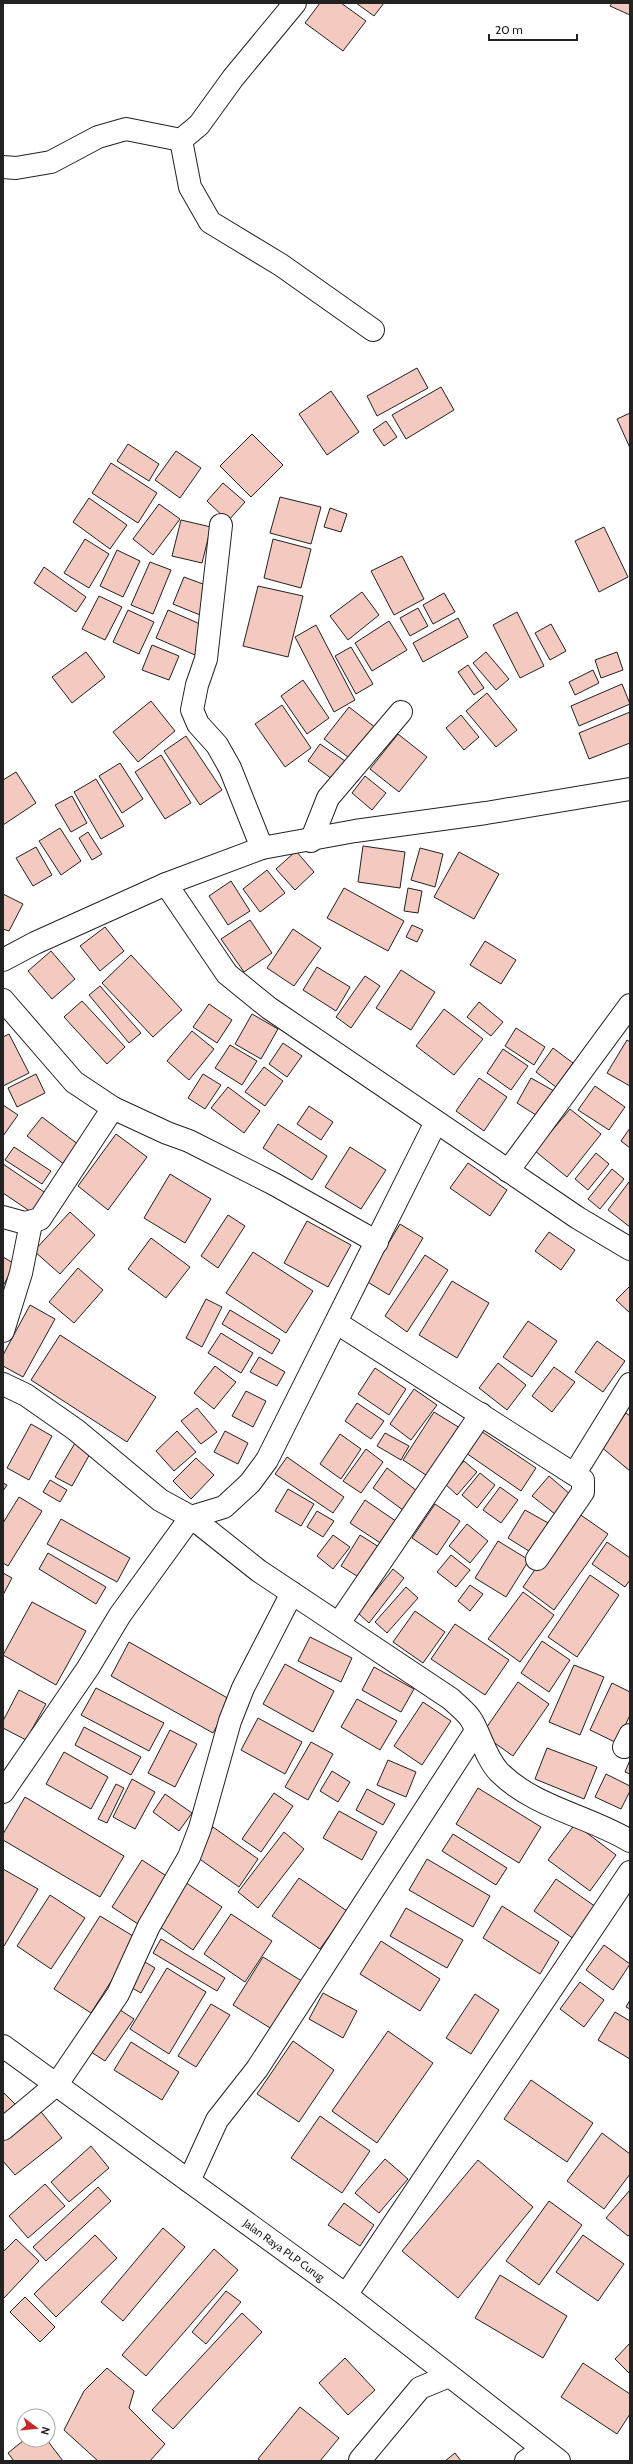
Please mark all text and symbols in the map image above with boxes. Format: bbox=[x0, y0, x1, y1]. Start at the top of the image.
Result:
scale bar bbox=[489, 16, 577, 42]
text: 20 m bbox=[495, 22, 523, 37]
street label: Jalan Raya PLP Curug bbox=[240, 2215, 328, 2284]
north arrow bbox=[16, 2408, 56, 2448]
text: N bbox=[38, 2425, 53, 2436]

